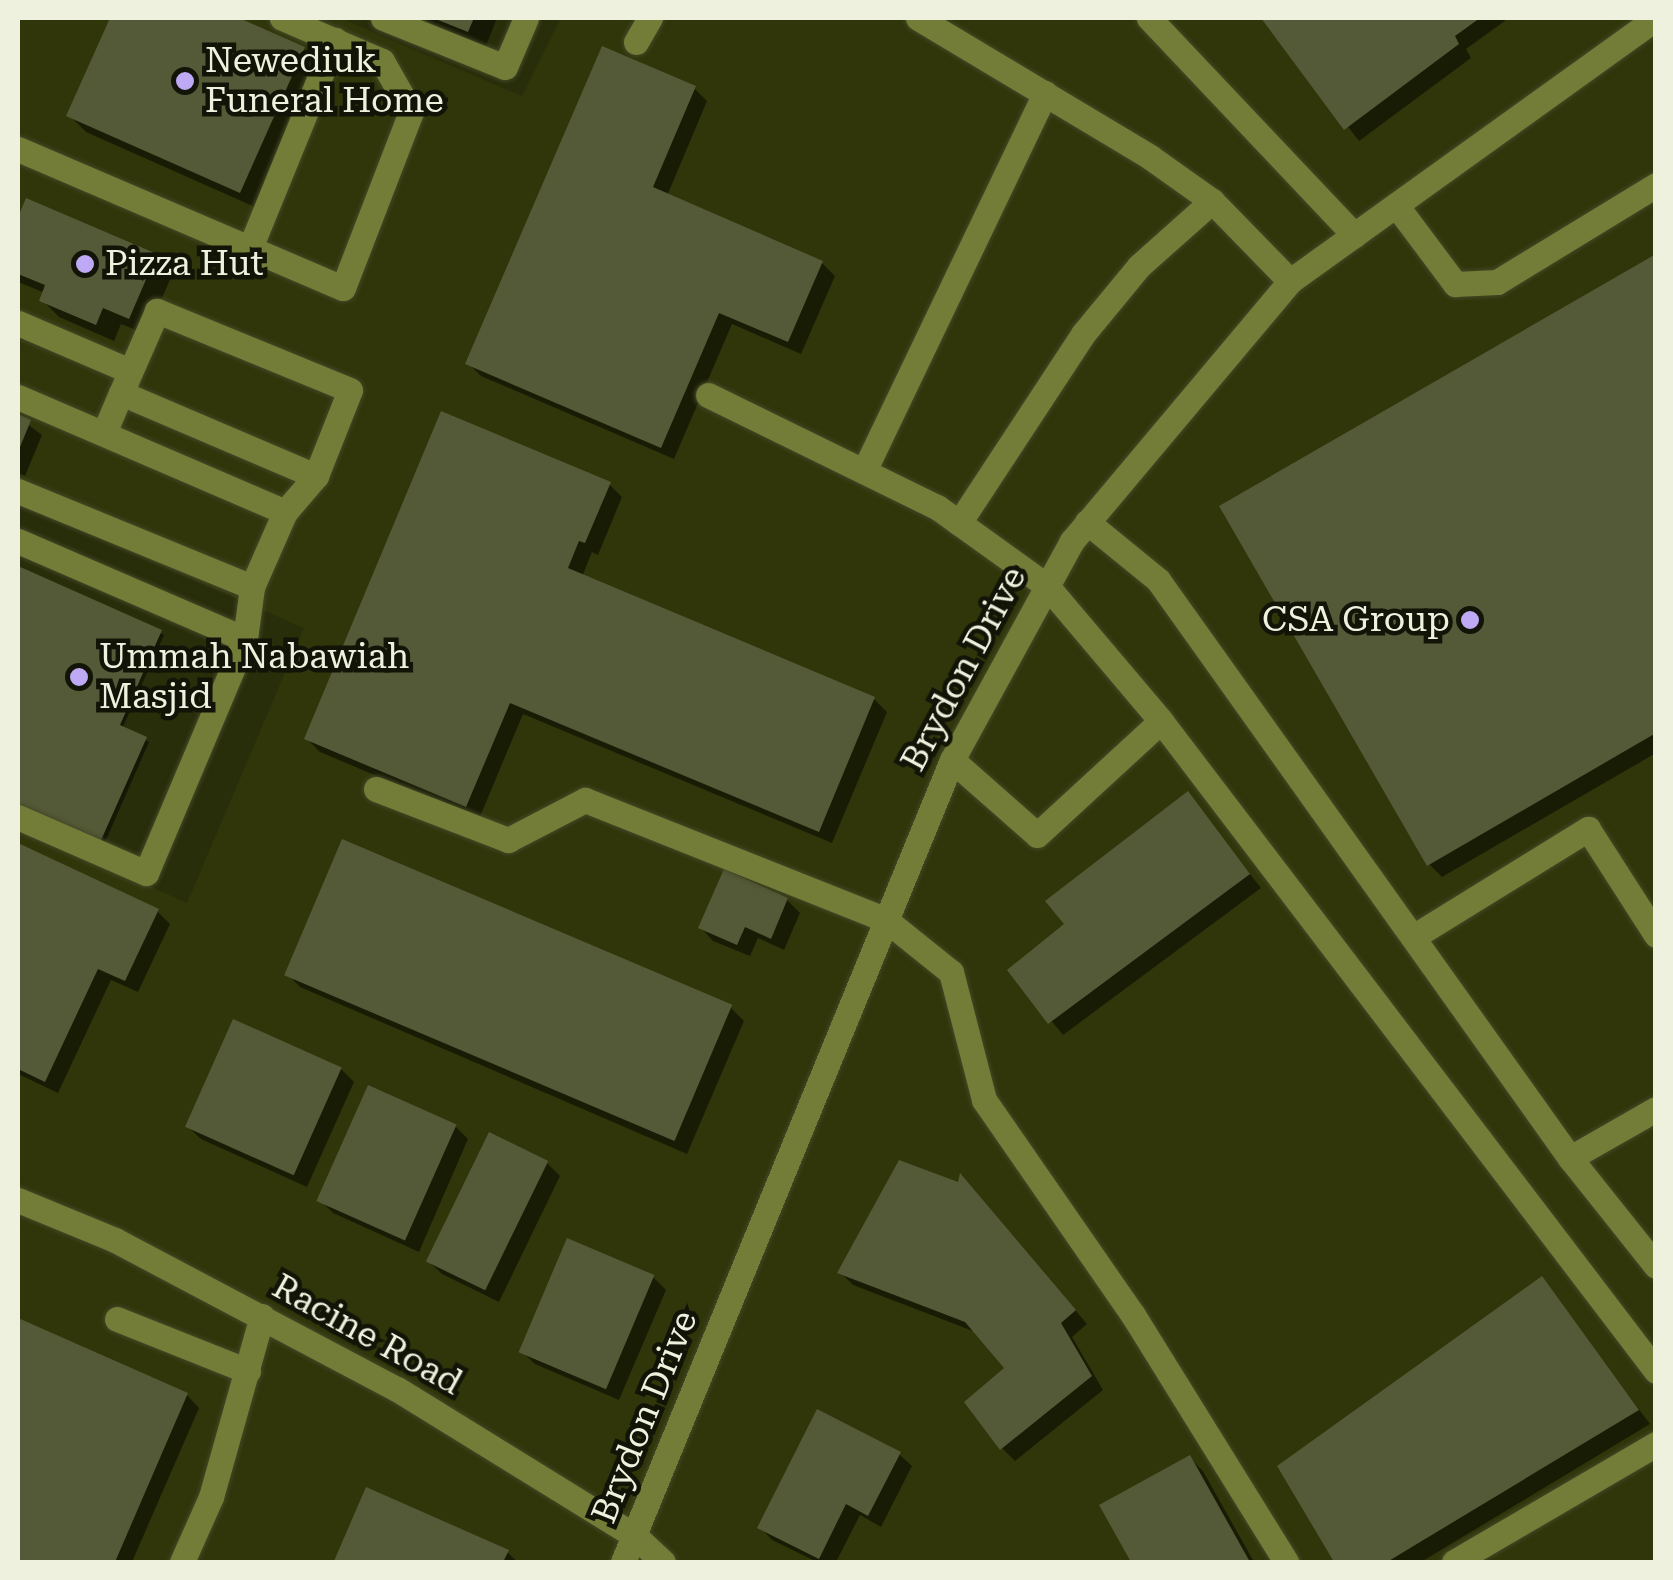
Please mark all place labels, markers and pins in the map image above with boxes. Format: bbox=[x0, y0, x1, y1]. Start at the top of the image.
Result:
place label: Newediuk Funeral Home bbox=[205, 40, 444, 122]
marker: Newediuk Funeral Home bbox=[174, 70, 196, 92]
place label: Pizza Hut bbox=[105, 243, 264, 285]
marker: Pizza Hut bbox=[74, 253, 96, 275]
place label: CSA Group bbox=[1262, 599, 1450, 641]
marker: CSA Group bbox=[1459, 609, 1481, 631]
place label: Ummah Nabawiah Masjid bbox=[99, 636, 409, 718]
marker: Ummah Nabawiah Masjid bbox=[68, 666, 90, 688]

